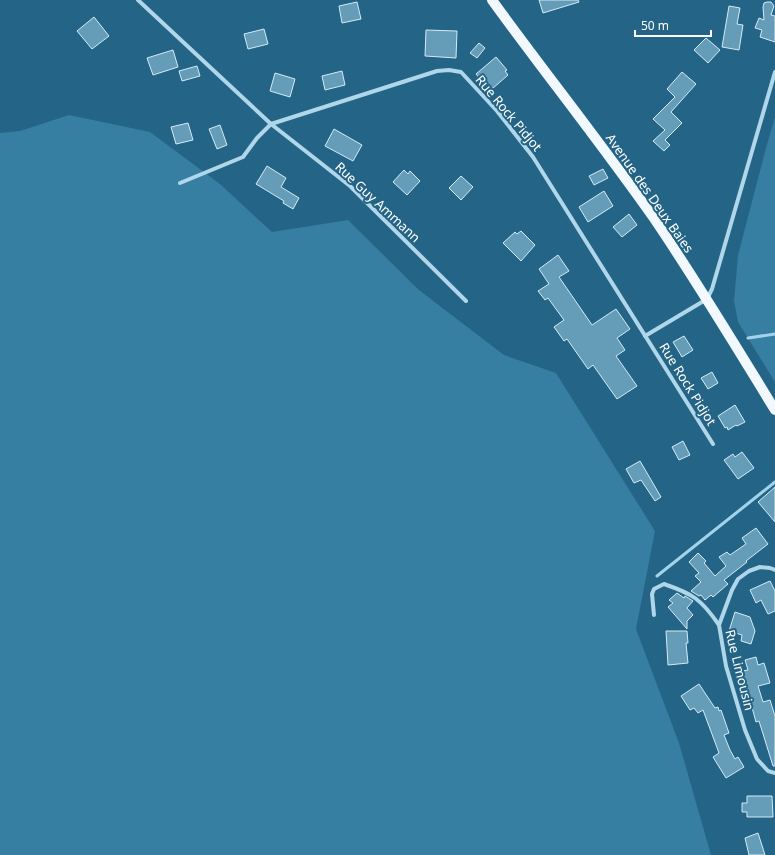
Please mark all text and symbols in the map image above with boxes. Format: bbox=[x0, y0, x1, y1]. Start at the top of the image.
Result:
scale bar bbox=[635, 12, 711, 38]
text: 50 m bbox=[641, 17, 669, 34]
street label: Rue Rock Pidjot bbox=[472, 71, 546, 155]
street label: Avenue des Deux Baies bbox=[602, 130, 698, 256]
street label: Rue Guy Ammann bbox=[332, 158, 424, 246]
street label: Rue Rock Pidjot bbox=[655, 339, 721, 429]
street label: Rue Limousin bbox=[721, 628, 759, 712]

